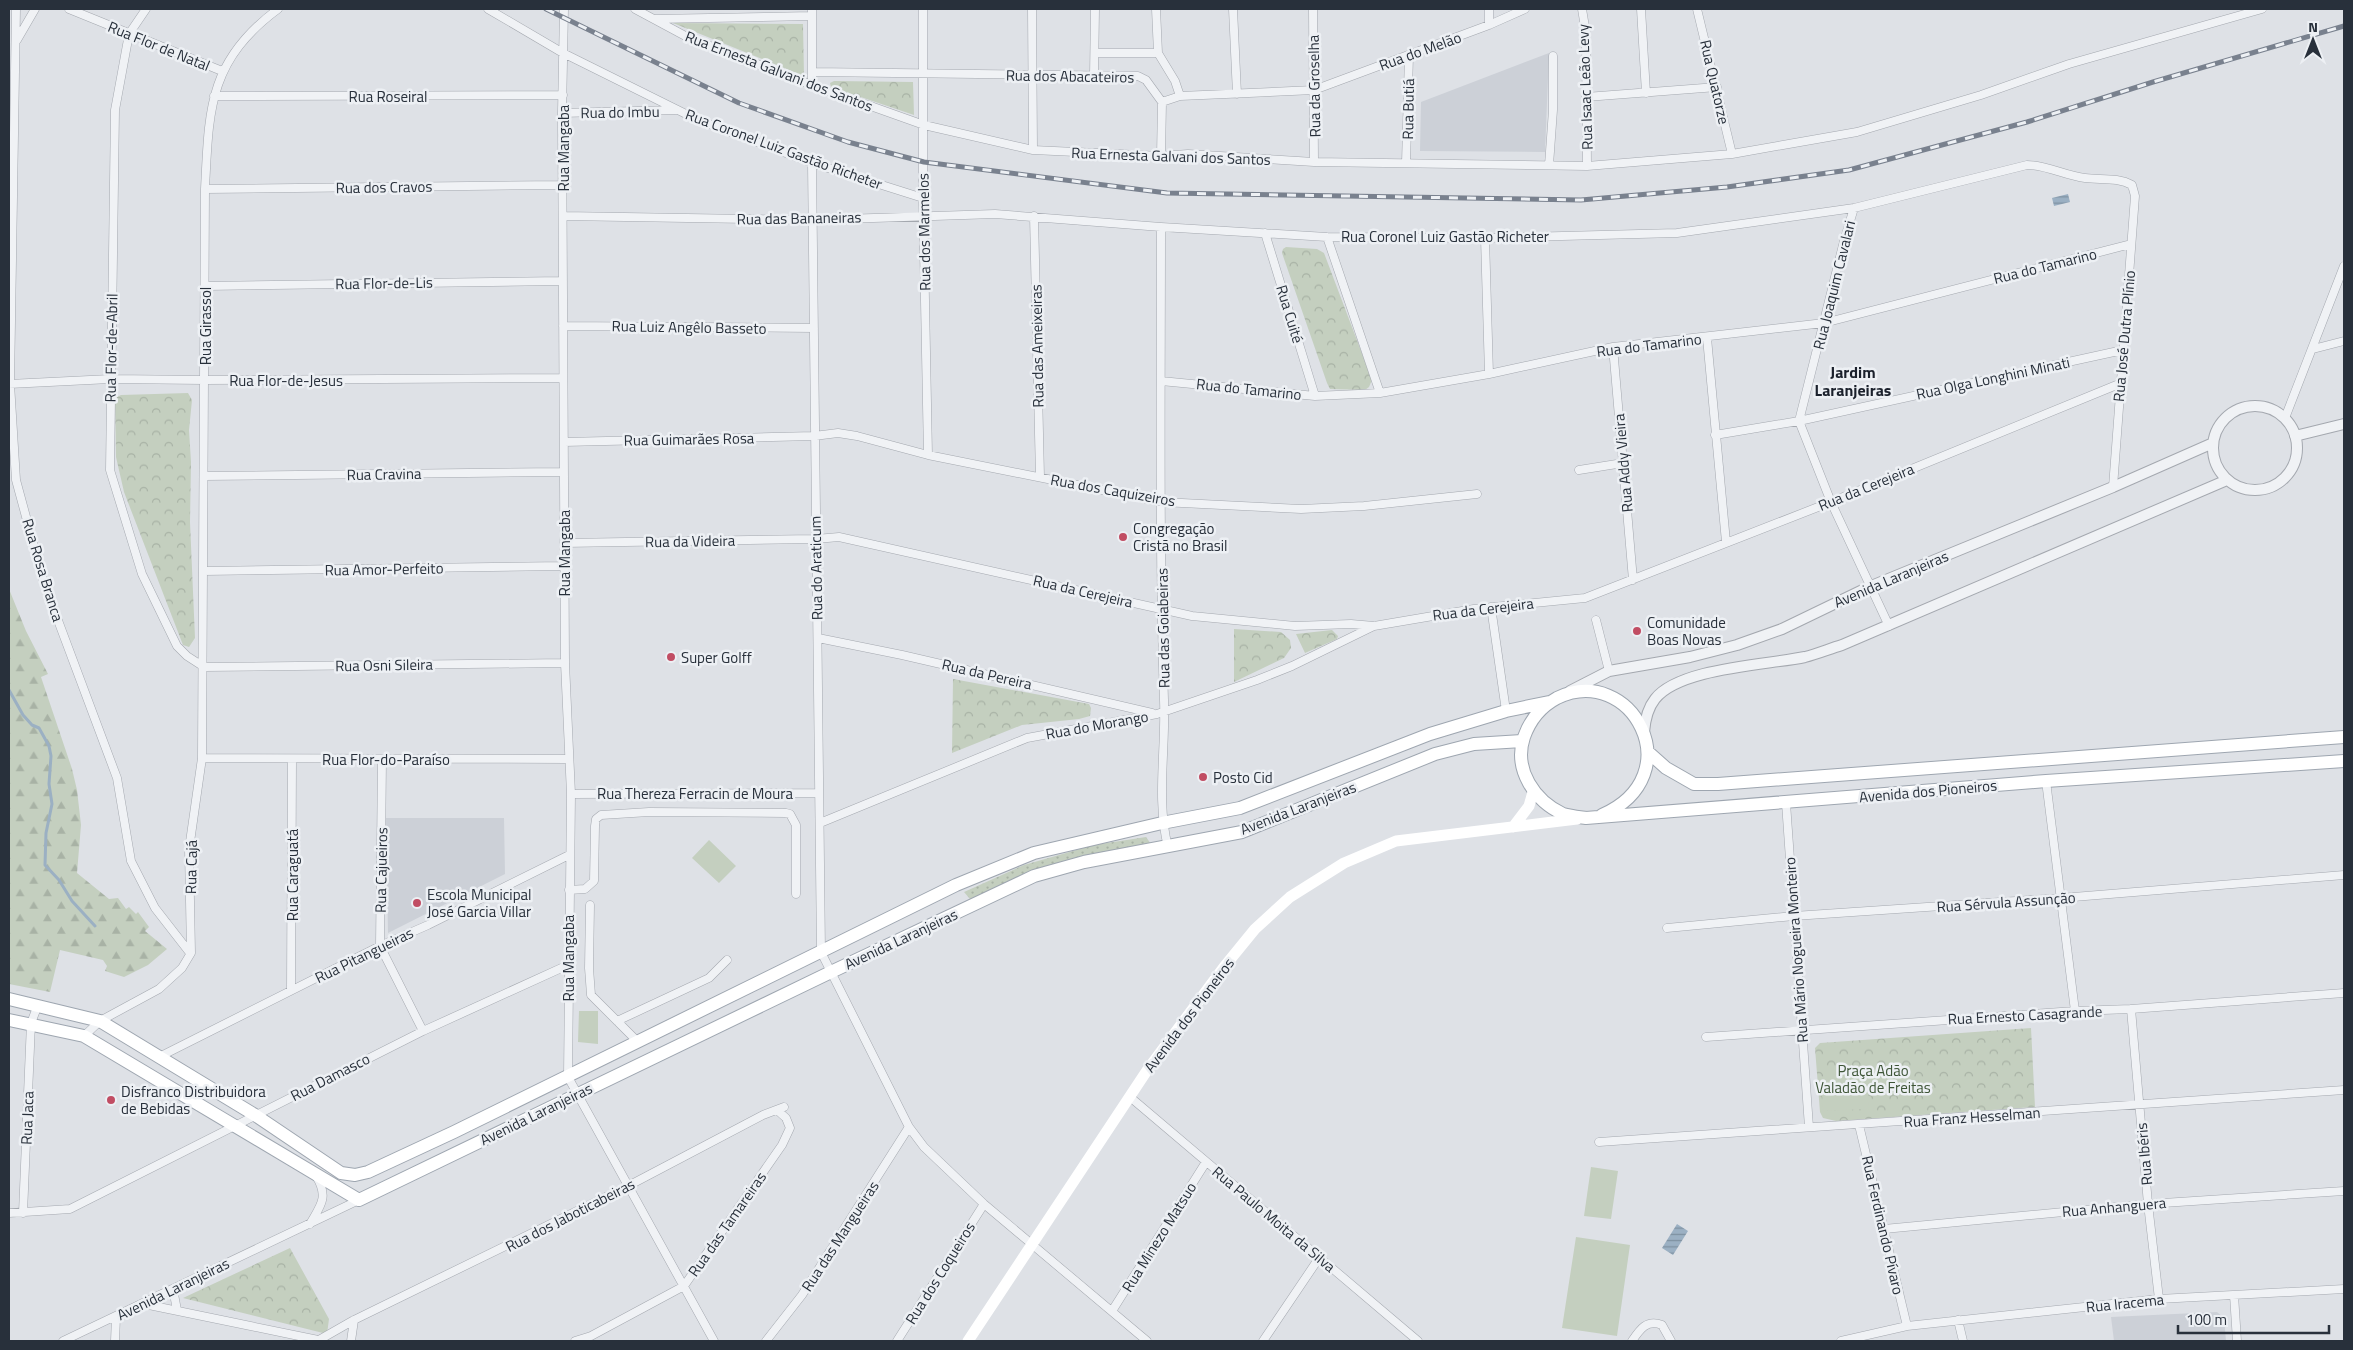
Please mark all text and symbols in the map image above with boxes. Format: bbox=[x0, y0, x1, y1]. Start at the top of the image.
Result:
street label: Rua Flor de Natal bbox=[104, 15, 214, 77]
north arrow bbox=[2288, 15, 2338, 65]
text: N bbox=[2308, 16, 2318, 37]
street label: Rua Isaac Leão Levy bbox=[1571, 24, 1599, 150]
street label: Rua Ernesta Galvani dos Santos bbox=[682, 25, 876, 118]
street label: Rua do Melão bbox=[1376, 25, 1464, 77]
street label: Rua da Groselha bbox=[1302, 34, 1326, 137]
street label: Rua Quatorze bbox=[1694, 37, 1736, 127]
street label: Rua dos Abacateiros bbox=[1006, 63, 1134, 89]
street label: Rua Butiá bbox=[1396, 78, 1420, 140]
street label: Rua Roseiral bbox=[348, 85, 428, 108]
street label: Rua do Imbu bbox=[580, 100, 660, 124]
street label: Rua Coronel Luiz Gastão Richeter bbox=[682, 103, 886, 195]
street label: Rua Mangaba bbox=[552, 104, 575, 191]
street label: Rua Ernesta Galvani dos Santos bbox=[1071, 141, 1271, 171]
street label: Rua dos Marmelos bbox=[911, 173, 937, 291]
street label: Rua dos Cravos bbox=[335, 175, 433, 199]
street label: Rua das Bananeiras bbox=[736, 205, 862, 231]
street label: Rua Joaquim Cavalari bbox=[1807, 218, 1861, 352]
street label: Rua Coronel Luiz Gastão Richeter bbox=[1341, 225, 1549, 248]
street label: Rua do Tamarino bbox=[1991, 242, 2099, 290]
street label: Rua José Dutra Plínio bbox=[2107, 269, 2141, 403]
street label: Rua Flor-de-Lis bbox=[335, 271, 433, 295]
street label: Rua Cuité bbox=[1270, 282, 1310, 346]
street label: Rua das Ameixeiras bbox=[1024, 284, 1050, 408]
street label: Rua Girassol bbox=[194, 287, 217, 365]
street label: Rua Flor-de-Abril bbox=[99, 293, 123, 403]
street label: Rua Luiz Angêlo Basseto bbox=[611, 314, 767, 340]
street label: Rua do Tamarino bbox=[1595, 327, 1703, 363]
street label: Rua Olga Longhini Minati bbox=[1914, 350, 2072, 406]
district label: Jardim Laranjeiras bbox=[1815, 360, 1891, 402]
street label: Rua Flor-de-Jesus bbox=[229, 369, 343, 392]
street label: Rua do Tamarino bbox=[1195, 372, 1303, 406]
street label: Rua Addy Vieira bbox=[1607, 412, 1639, 513]
street label: Rua Guimarães Rosa bbox=[624, 426, 755, 452]
street label: Rua da Cerejeira bbox=[1815, 457, 1918, 517]
street label: Rua Cravina bbox=[346, 462, 422, 486]
street label: Rua dos Caquizeiros bbox=[1049, 468, 1177, 512]
street label: Rua Mangaba bbox=[553, 509, 576, 596]
street label: Rua Rosa Branca bbox=[16, 516, 70, 625]
street label: Rua do Araticum bbox=[804, 516, 828, 620]
place label: Congregação Cristã no Brasil bbox=[1133, 517, 1228, 557]
street label: Rua da Videira bbox=[645, 529, 736, 553]
marker: Congregação Cristã no Brasil bbox=[1117, 531, 1129, 543]
street label: Avenida Laranjeiras bbox=[1830, 544, 1952, 614]
street label: Rua Amor-Perfeito bbox=[324, 556, 444, 582]
street label: Rua da Cerejeira bbox=[1031, 568, 1136, 614]
street label: Rua das Goiabeiras bbox=[1150, 568, 1176, 688]
street label: Rua da Cerejeira bbox=[1431, 591, 1535, 627]
place label: Comunidade Boas Novas bbox=[1647, 611, 1726, 651]
marker: Comunidade Boas Novas bbox=[1631, 625, 1643, 637]
place label: Super Golff bbox=[681, 646, 752, 669]
marker: Super Golff bbox=[665, 651, 677, 663]
street label: Rua da Pereira bbox=[940, 652, 1035, 696]
street label: Rua Osni Sileira bbox=[335, 653, 434, 677]
street label: Rua do Morango bbox=[1044, 705, 1150, 745]
street label: Rua Flor-do-Paraíso bbox=[322, 748, 450, 771]
place label: Posto Cid bbox=[1213, 766, 1273, 789]
marker: Posto Cid bbox=[1197, 771, 1209, 783]
street label: Avenida dos Pioneiros bbox=[1858, 774, 1998, 808]
street label: Avenida Laranjeiras bbox=[1237, 775, 1359, 841]
street label: Rua Thereza Ferracin de Moura bbox=[597, 782, 793, 805]
street label: Rua Cajueiros bbox=[369, 827, 393, 913]
street label: Rua Caraguatá bbox=[281, 828, 304, 921]
street label: Rua Cajá bbox=[179, 839, 203, 894]
street label: Rua Mário Nogueira Monteiro bbox=[1778, 856, 1814, 1044]
place label: Escola Municipal José Garcia Villar bbox=[427, 883, 532, 923]
street label: Rua Sérvula Assunção bbox=[1936, 886, 2076, 918]
marker: Escola Municipal José Garcia Villar bbox=[411, 897, 423, 909]
street label: Avenida Laranjeiras bbox=[841, 903, 961, 975]
street label: Rua Mangaba bbox=[557, 914, 580, 1001]
street label: Rua Pitangueiras bbox=[311, 921, 417, 989]
street label: Avenida dos Pioneiros bbox=[1138, 953, 1240, 1077]
street label: Rua Ernesto Casagrande bbox=[1947, 999, 2103, 1031]
street label: Rua Damasco bbox=[286, 1047, 374, 1107]
park label: Praça Adão Valadão de Freitas bbox=[1815, 1059, 1931, 1099]
street label: Avenida Laranjeiras bbox=[476, 1077, 596, 1151]
place label: Disfranco Distribuidora de Bebidas bbox=[121, 1080, 266, 1120]
street label: Rua Jaca bbox=[15, 1090, 39, 1145]
marker: Disfranco Distribuidora de Bebidas bbox=[105, 1094, 117, 1106]
street label: Rua Franz Hesselman bbox=[1903, 1101, 2041, 1133]
street label: Rua Ibéris bbox=[2130, 1122, 2158, 1186]
street label: Rua Ferdinando Pívaro bbox=[1856, 1153, 1910, 1297]
street label: Rua Paulo Moita da Silva bbox=[1207, 1160, 1341, 1278]
street label: Rua das Tamareiras bbox=[682, 1167, 772, 1281]
street label: Rua dos Jaboticabeiras bbox=[501, 1172, 639, 1258]
street label: Rua das Mangueiras bbox=[795, 1176, 885, 1296]
street label: Rua Minezo Matsuo bbox=[1116, 1178, 1202, 1296]
street label: Rua Anhanguera bbox=[2061, 1191, 2168, 1223]
street label: Rua dos Coqueiros bbox=[899, 1217, 981, 1329]
street label: Avenida Laranjeiras bbox=[113, 1252, 233, 1326]
street label: Rua Iracema bbox=[2085, 1287, 2166, 1319]
scale bar bbox=[2178, 1302, 2329, 1334]
text: 100 m bbox=[2186, 1308, 2227, 1331]

